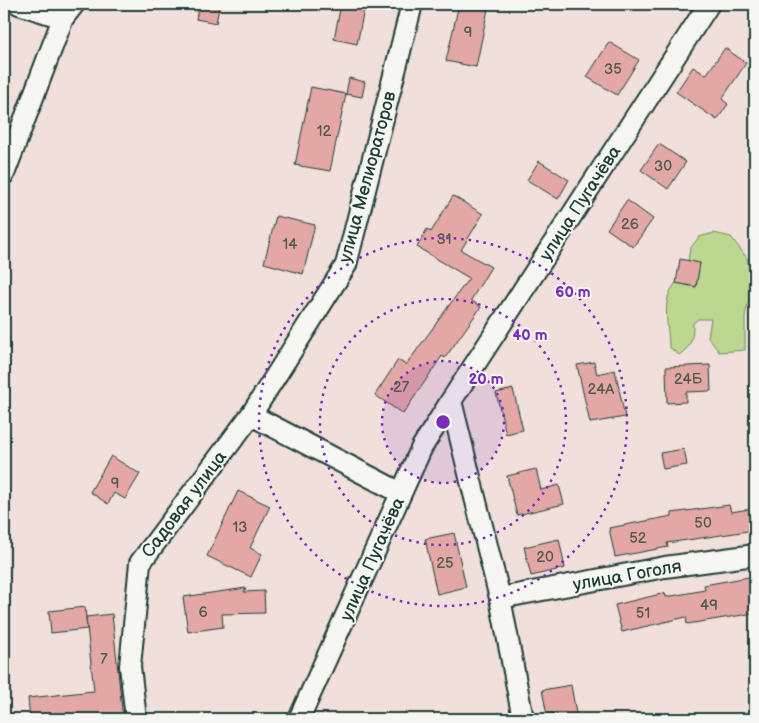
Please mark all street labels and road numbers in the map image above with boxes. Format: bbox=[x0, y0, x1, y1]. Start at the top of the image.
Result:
street label: улица Мелиораторов bbox=[334, 89, 401, 265]
street label: улица Пугачёва bbox=[535, 142, 626, 265]
street label: Садовая улица bbox=[138, 447, 231, 562]
street label: улица Пугачёва bbox=[336, 494, 409, 624]
street label: улица Гоголя bbox=[571, 556, 683, 595]

